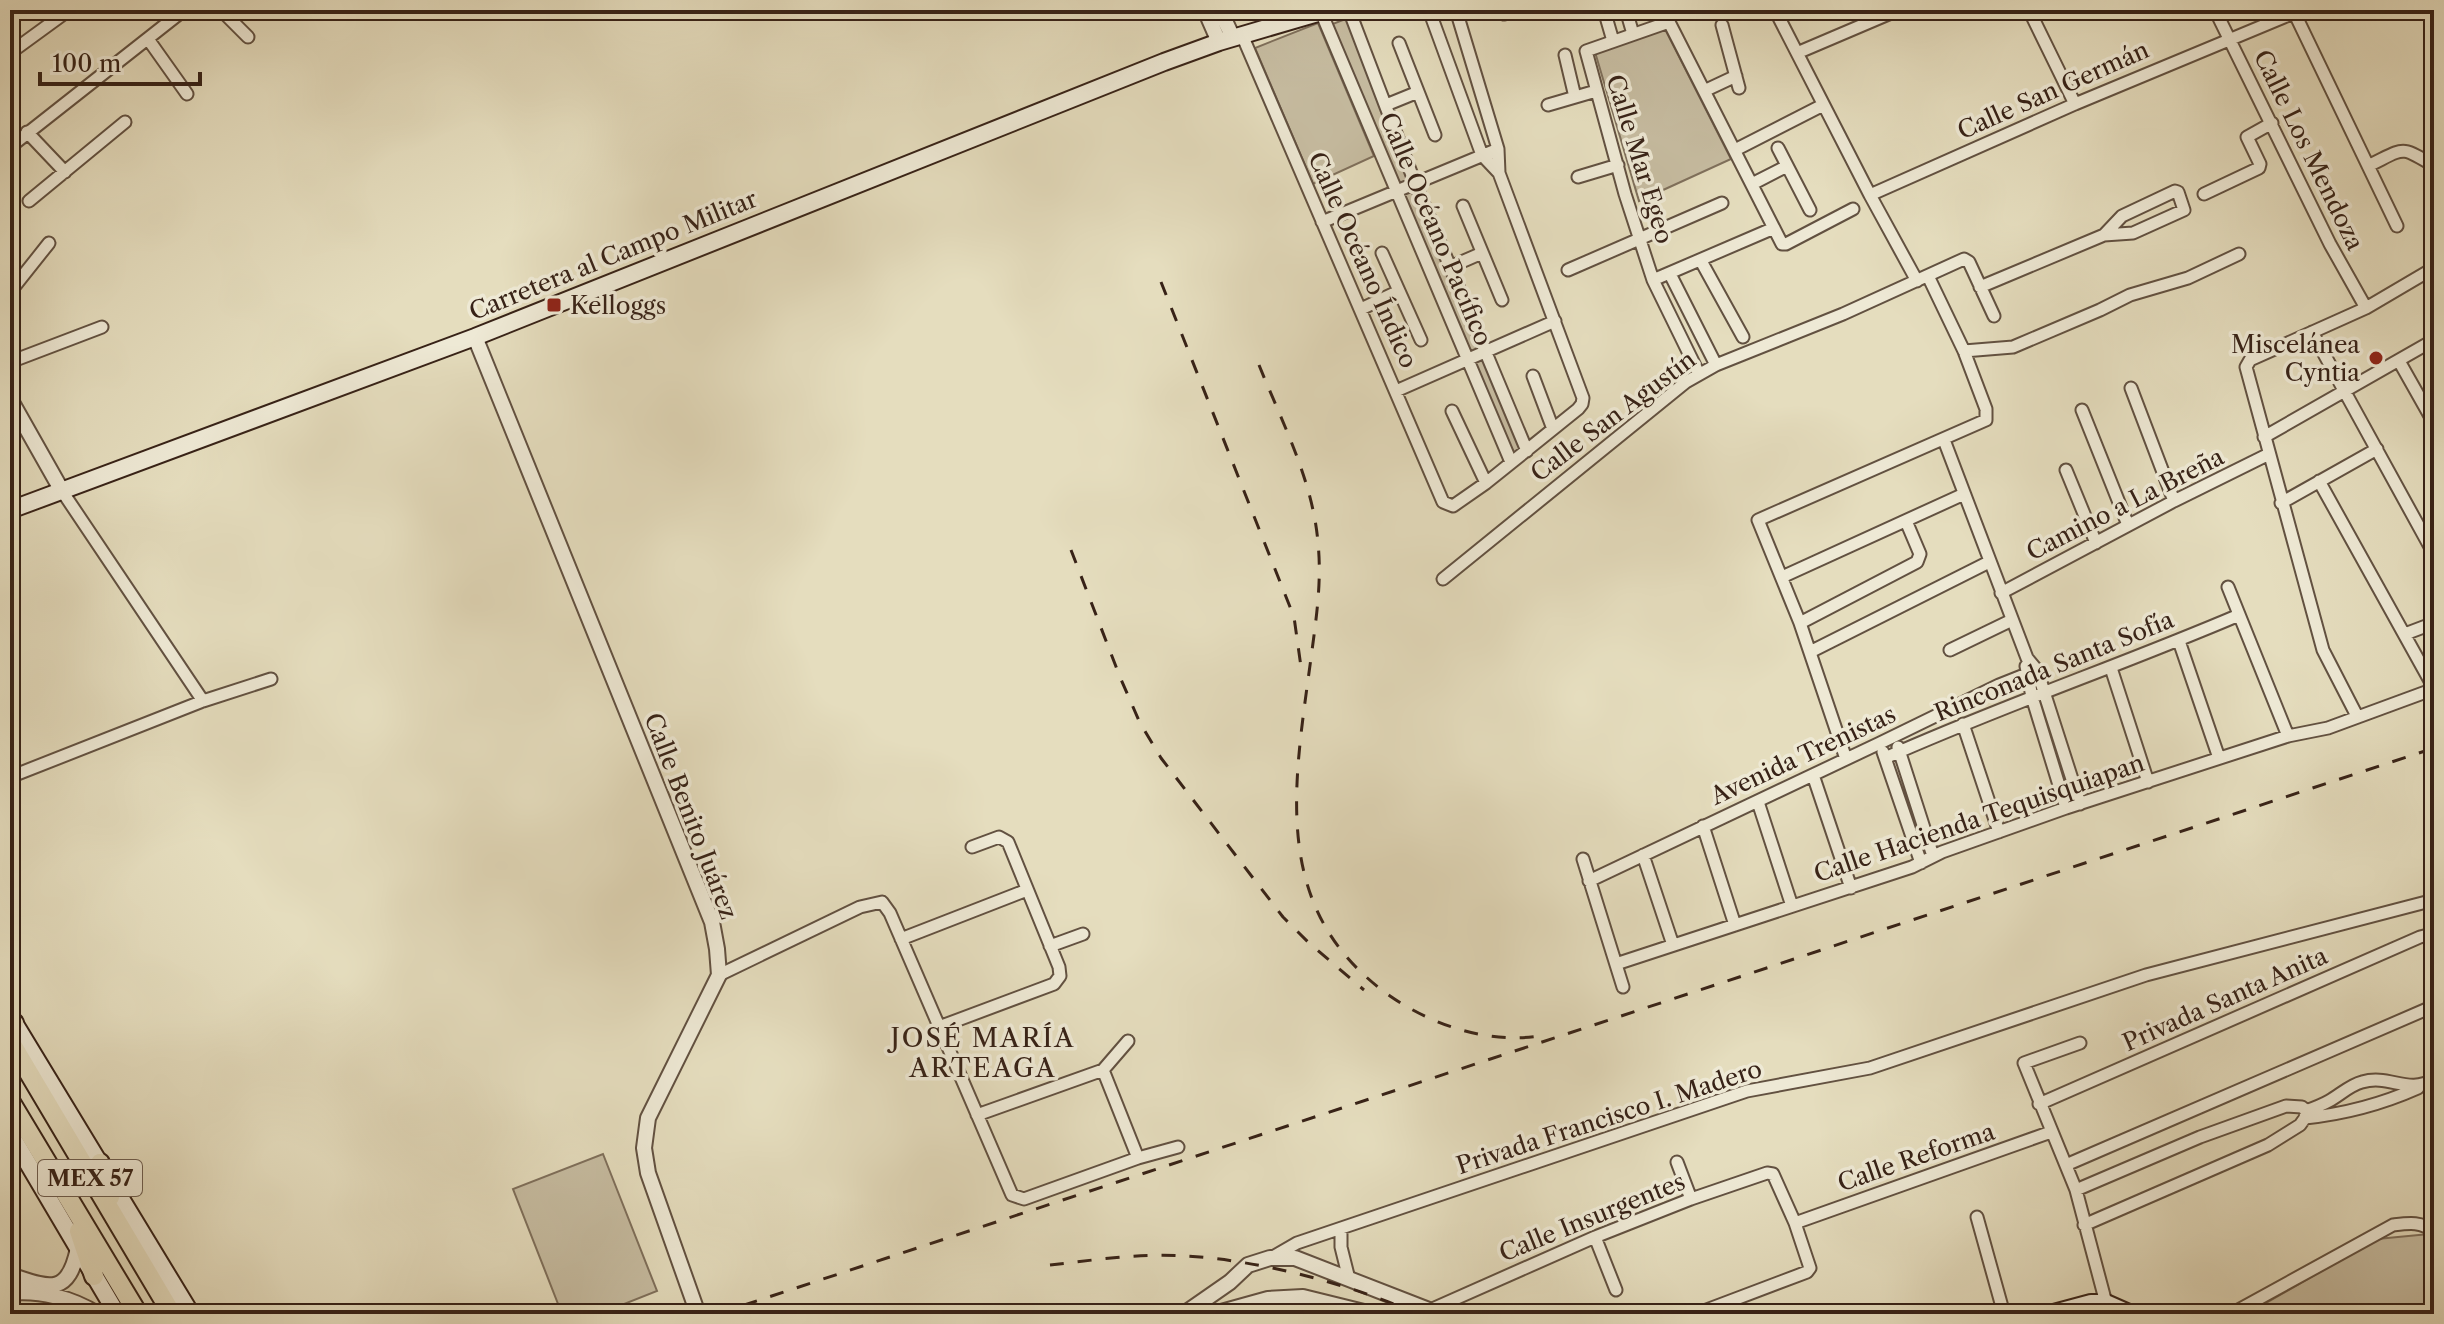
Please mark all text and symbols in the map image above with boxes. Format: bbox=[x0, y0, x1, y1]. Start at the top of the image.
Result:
street label: Calle San Germán bbox=[1953, 35, 2153, 145]
scale bar bbox=[40, 36, 200, 86]
street label: Calle Los Mendoza bbox=[2248, 45, 2370, 255]
text: 100 m bbox=[52, 49, 121, 78]
street label: Calle Mar Egeo bbox=[1601, 71, 1679, 247]
street label: Calle Océano Pacífico bbox=[1374, 108, 1498, 350]
street label: Calle Océano Índico bbox=[1302, 147, 1425, 372]
street label: Carretera al Campo Militar bbox=[465, 184, 761, 326]
place label: Kelloggs bbox=[570, 291, 666, 320]
marker: Kelloggs bbox=[545, 296, 563, 314]
place label: Miscelánea Cyntia bbox=[2231, 330, 2360, 387]
street label: Calle San Agustín bbox=[1525, 345, 1701, 487]
marker: Miscelánea Cyntia bbox=[2367, 349, 2385, 367]
street label: Camino a La Breña bbox=[2022, 442, 2229, 566]
street label: Rinconada Santa Sofía bbox=[1930, 605, 2178, 727]
street label: Avenida Trenistas bbox=[1705, 699, 1900, 811]
street label: Calle Benito Juárez bbox=[638, 709, 744, 923]
street label: Calle Hacienda Tequisquiapan bbox=[1810, 748, 2148, 888]
street label: Privada Santa Anita bbox=[2118, 941, 2332, 1057]
district label: JOSÉ MARÍA ARTEAGA bbox=[887, 1022, 1075, 1084]
street label: Privada Francisco I. Madero bbox=[1453, 1054, 1765, 1180]
street label: Calle Reforma bbox=[1834, 1116, 1999, 1197]
road number: MEX 57 bbox=[38, 1160, 142, 1196]
street label: Calle Insurgentes bbox=[1495, 1166, 1689, 1268]

